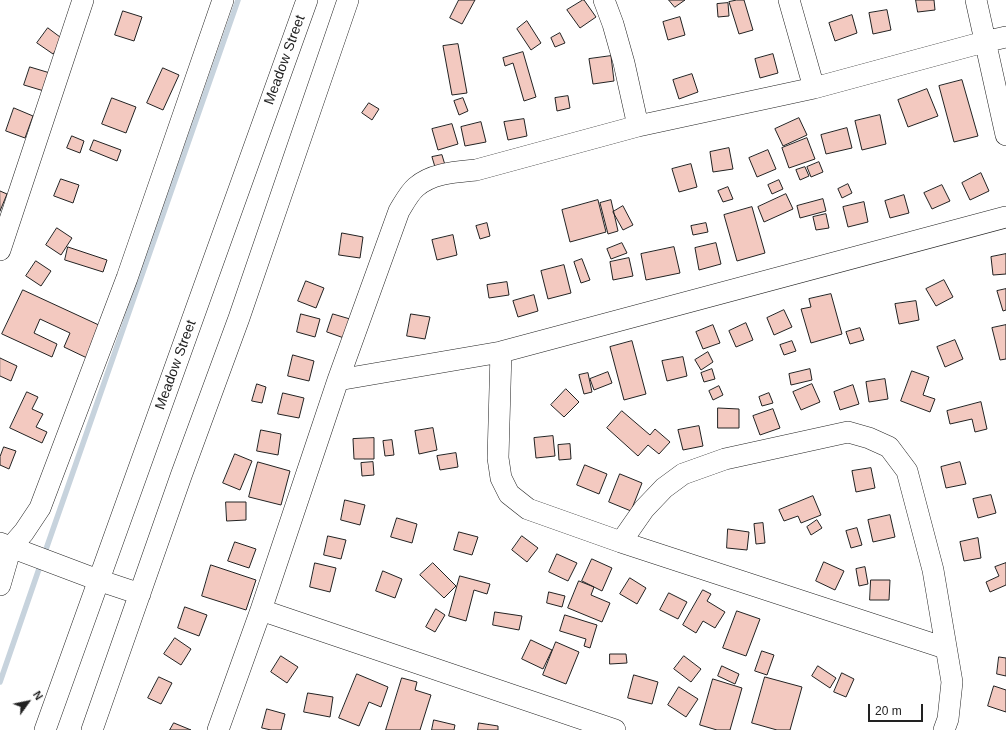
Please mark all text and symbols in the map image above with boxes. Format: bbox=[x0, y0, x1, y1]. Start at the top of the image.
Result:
street label: Meadow Street bbox=[261, 13, 309, 107]
street label: Meadow Street bbox=[152, 318, 200, 412]
north arrow bbox=[8, 682, 48, 722]
text: N bbox=[31, 689, 45, 702]
scale bar bbox=[870, 696, 925, 722]
text: 20 m bbox=[875, 704, 902, 718]

